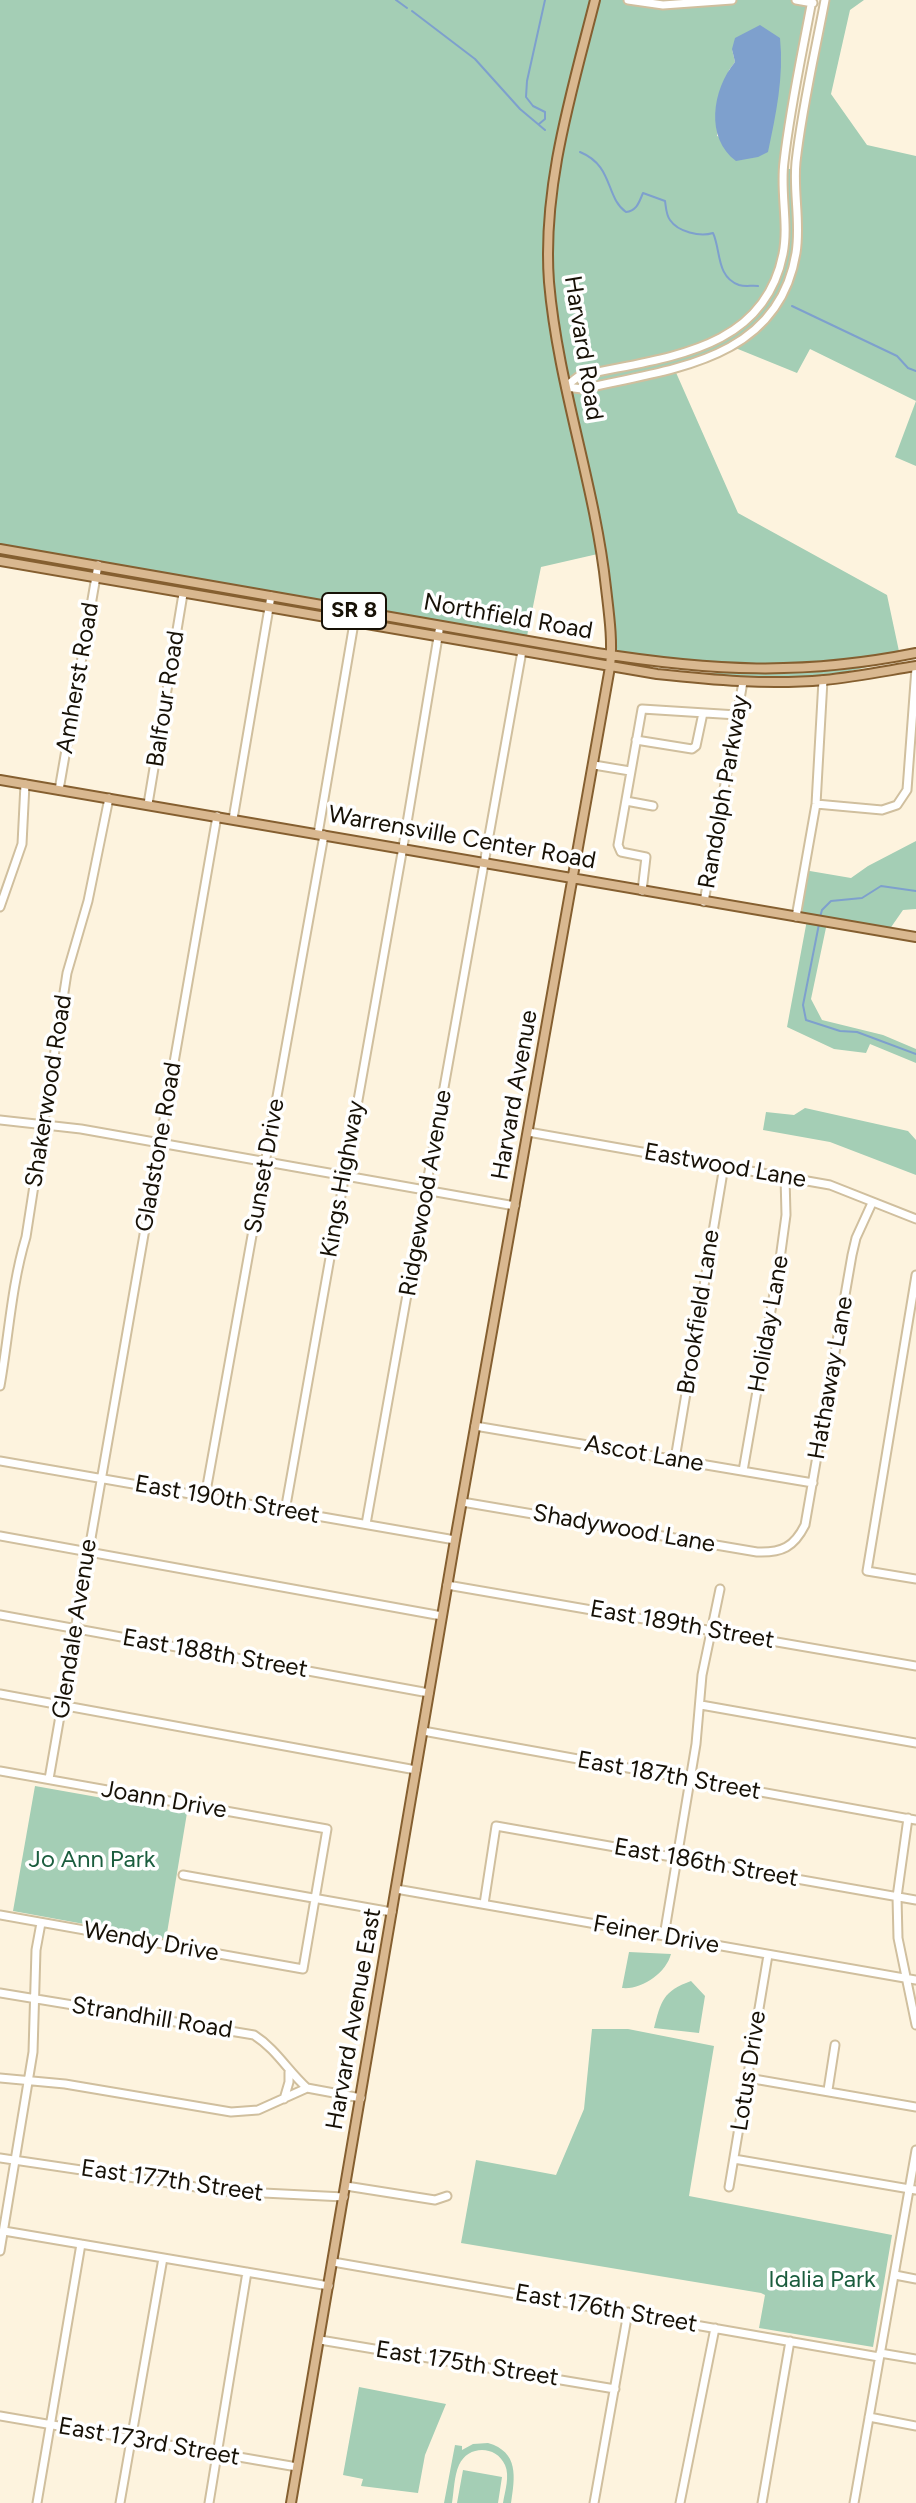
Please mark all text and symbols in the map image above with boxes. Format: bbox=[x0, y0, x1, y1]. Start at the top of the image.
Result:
street label: Harvard Road bbox=[557, 274, 609, 422]
street label: Northfield Road bbox=[421, 588, 595, 646]
road number: SR 8 bbox=[322, 593, 386, 629]
street label: Amherst Road bbox=[51, 600, 105, 756]
street label: Balfour Road bbox=[141, 629, 191, 769]
street label: Randolph Parkway bbox=[693, 693, 755, 891]
street label: Warrensville Center Road bbox=[326, 800, 598, 876]
street label: Shakerwood Road bbox=[20, 993, 78, 1189]
street label: Harvard Avenue bbox=[486, 1008, 544, 1182]
street label: Gladstone Road bbox=[130, 1060, 188, 1234]
street label: Ridgewood Avenue bbox=[394, 1088, 458, 1298]
street label: Sunset Drive bbox=[239, 1096, 291, 1236]
street label: Kings Highway bbox=[315, 1098, 371, 1260]
street label: Eastwood Lane bbox=[642, 1138, 808, 1194]
street label: Brookfield Lane bbox=[672, 1228, 726, 1396]
street label: Holiday Lane bbox=[743, 1253, 795, 1395]
street label: Hathaway Lane bbox=[802, 1294, 860, 1462]
street label: Ascot Lane bbox=[582, 1429, 706, 1479]
street label: East 190th Street bbox=[132, 1470, 322, 1530]
street label: Shadywood Lane bbox=[531, 1499, 717, 1559]
street label: Glendale Avenue bbox=[47, 1537, 103, 1721]
street label: East 189th Street bbox=[588, 1595, 776, 1655]
street label: East 188th Street bbox=[120, 1624, 310, 1684]
street label: East 187th Street bbox=[575, 1746, 763, 1806]
street label: Joann Drive bbox=[99, 1775, 229, 1825]
street label: East 186th Street bbox=[612, 1833, 800, 1893]
park label: Jo Ann Park bbox=[29, 1846, 155, 1874]
street label: Harvard Avenue East bbox=[320, 1906, 388, 2132]
street label: Feiner Drive bbox=[591, 1910, 721, 1960]
street label: Wendy Drive bbox=[81, 1916, 221, 1968]
street label: Strandhill Road bbox=[70, 1991, 234, 2045]
street label: Lotus Drive bbox=[725, 2009, 773, 2133]
street label: East 177th Street bbox=[79, 2154, 265, 2208]
park label: Idalia Park bbox=[768, 2266, 876, 2294]
street label: East 176th Street bbox=[513, 2279, 699, 2339]
street label: East 175th Street bbox=[373, 2335, 561, 2393]
street label: East 173rd Street bbox=[56, 2412, 242, 2472]

